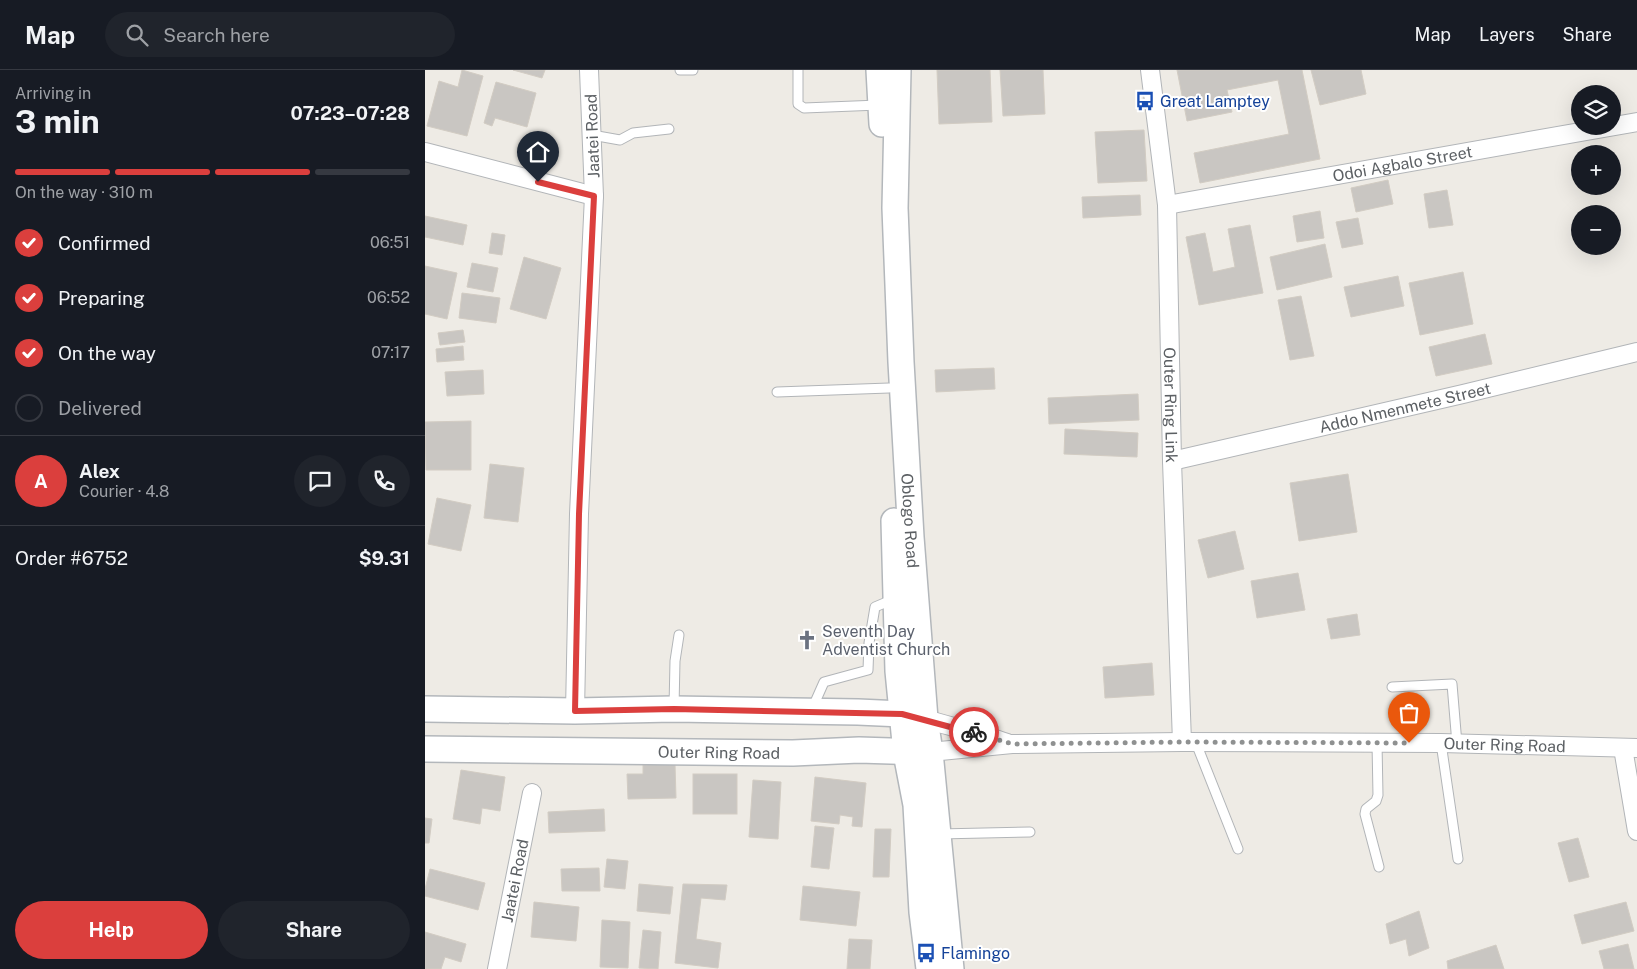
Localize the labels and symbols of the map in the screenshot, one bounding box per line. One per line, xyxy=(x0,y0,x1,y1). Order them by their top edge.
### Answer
bus stop icon: Great Lamptey xyxy=(1134,90,1156,112)
place label: Great Lamptey xyxy=(1160,92,1270,111)
street label: Jaatei Road xyxy=(582,93,603,178)
pin xyxy=(517,131,559,182)
street label: Odoi Agbalo Street xyxy=(1331,142,1474,186)
street label: Outer Ring Link xyxy=(1160,347,1181,463)
street label: Addo Nmenmete Street xyxy=(1317,379,1493,437)
street label: Oblogo Road xyxy=(897,473,922,569)
place label: Seventh Day Adventist Church xyxy=(822,622,950,659)
church icon: Seventh Day Adventist Church xyxy=(796,629,818,651)
pin xyxy=(1388,692,1430,743)
courier xyxy=(949,707,999,757)
street label: Outer Ring Road xyxy=(1443,734,1566,756)
street label: Outer Ring Road xyxy=(658,743,780,763)
street label: Jaatei Road xyxy=(497,838,533,924)
bus stop icon: Flamingo xyxy=(915,942,937,964)
place label: Flamingo xyxy=(941,944,1010,963)

